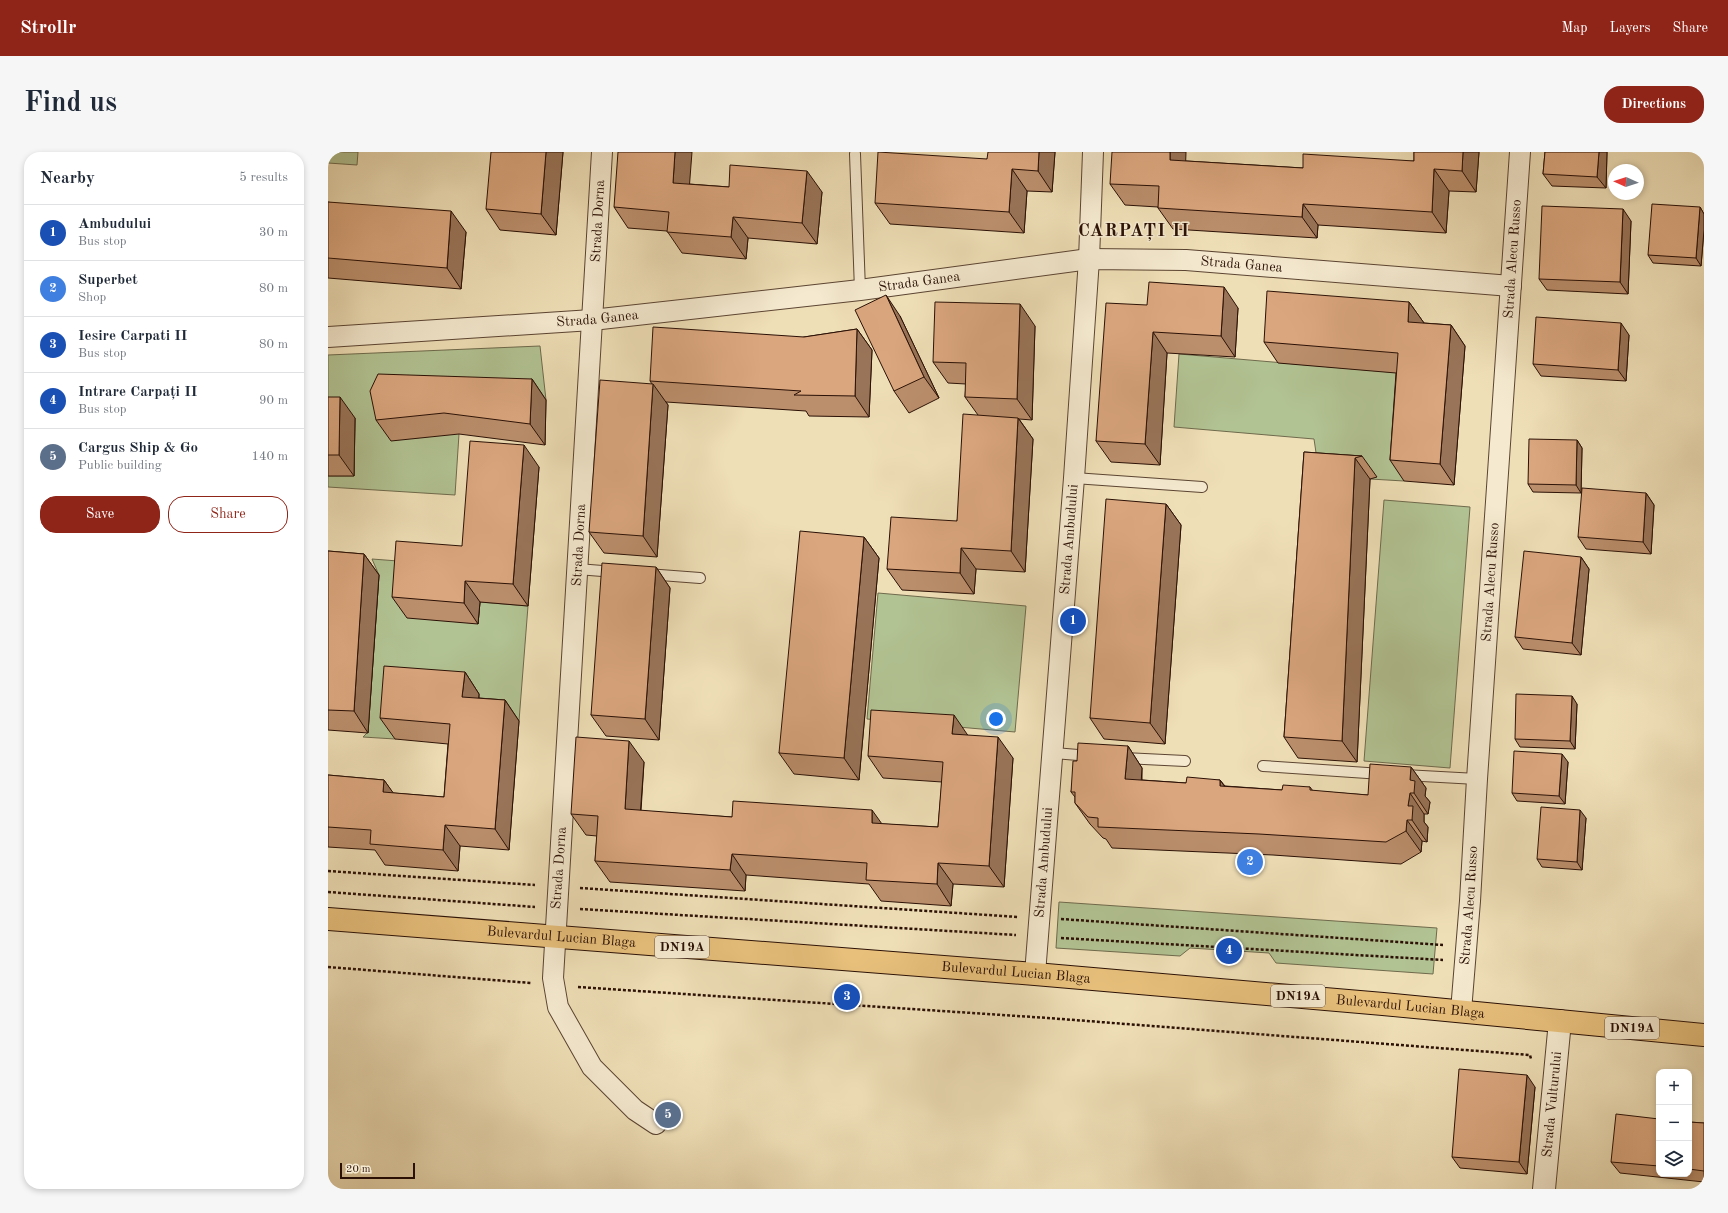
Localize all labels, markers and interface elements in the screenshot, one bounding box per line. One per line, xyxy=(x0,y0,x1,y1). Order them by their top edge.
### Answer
text: Strollr xyxy=(20,19,76,38)
text: Map xyxy=(1562,21,1588,35)
text: Layers xyxy=(1610,21,1651,35)
text: Share xyxy=(1673,21,1708,35)
button: Directions xyxy=(1604,86,1704,123)
text: Find us xyxy=(24,90,117,118)
north arrow xyxy=(1608,164,1644,200)
text: Nearby xyxy=(40,170,95,187)
text: 5 results xyxy=(239,171,288,184)
street label: Strada Dorna xyxy=(589,179,607,263)
street label: Strada Alecu Russo xyxy=(1502,199,1524,319)
text: Ambudului xyxy=(78,217,151,232)
district label: CARPAȚI II xyxy=(1078,222,1190,241)
text: 1 xyxy=(49,226,57,239)
text: 30 m xyxy=(259,226,288,239)
text: Bus stop xyxy=(78,235,127,248)
street label: Strada Ganea xyxy=(1200,254,1283,275)
street label: Strada Ganea xyxy=(877,270,961,294)
text: Superbet xyxy=(78,273,138,288)
text: 2 xyxy=(49,282,57,295)
text: 80 m xyxy=(259,282,288,295)
text: Shop xyxy=(78,291,106,304)
street label: Strada Ganea xyxy=(556,308,639,329)
text: Iesire Carpati II xyxy=(78,329,187,344)
text: 3 xyxy=(49,338,57,351)
text: 80 m xyxy=(259,338,288,351)
text: Bus stop xyxy=(78,347,127,360)
text: Intrare Carpați II xyxy=(78,385,197,400)
text: 4 xyxy=(49,394,57,407)
text: 90 m xyxy=(259,394,288,407)
text: Bus stop xyxy=(78,403,127,416)
text: Cargus Ship & Go xyxy=(78,441,198,456)
text: 5 xyxy=(49,450,57,463)
text: 140 m xyxy=(251,450,288,463)
text: Public building xyxy=(78,459,162,472)
street label: Strada Ambudului xyxy=(1058,483,1081,595)
button: Save xyxy=(40,496,160,533)
button: Share xyxy=(168,496,288,533)
street label: Strada Dorna xyxy=(570,503,588,587)
street label: Strada Alecu Russo xyxy=(1479,522,1502,642)
pin: 1 xyxy=(1060,606,1086,636)
your location xyxy=(986,709,1006,729)
street label: Strada Ambudului xyxy=(1032,806,1055,918)
street label: Strada Dorna xyxy=(549,826,569,910)
street label: Strada Alecu Russo xyxy=(1458,845,1480,965)
pin: 2 xyxy=(1237,847,1263,877)
street label: Bulevardul Lucian Blaga xyxy=(486,924,636,950)
road number: DN19A xyxy=(655,936,709,958)
pin: 4 xyxy=(1216,936,1242,966)
street label: Bulevardul Lucian Blaga xyxy=(941,960,1091,986)
pin: 3 xyxy=(834,982,860,1012)
road number: DN19A xyxy=(1271,985,1325,1007)
street label: Bulevardul Lucian Blaga xyxy=(1335,993,1486,1021)
road number: DN19A xyxy=(1605,1017,1659,1039)
street label: Strada Vulturului xyxy=(1540,1050,1564,1158)
map controls xyxy=(1656,1069,1692,1177)
button: + xyxy=(1656,1069,1692,1105)
pin: 5 xyxy=(655,1100,681,1130)
button: − xyxy=(1656,1105,1692,1141)
button: layers xyxy=(1656,1141,1692,1177)
scale bar xyxy=(340,1161,415,1180)
text: 20 m xyxy=(346,1164,371,1175)

